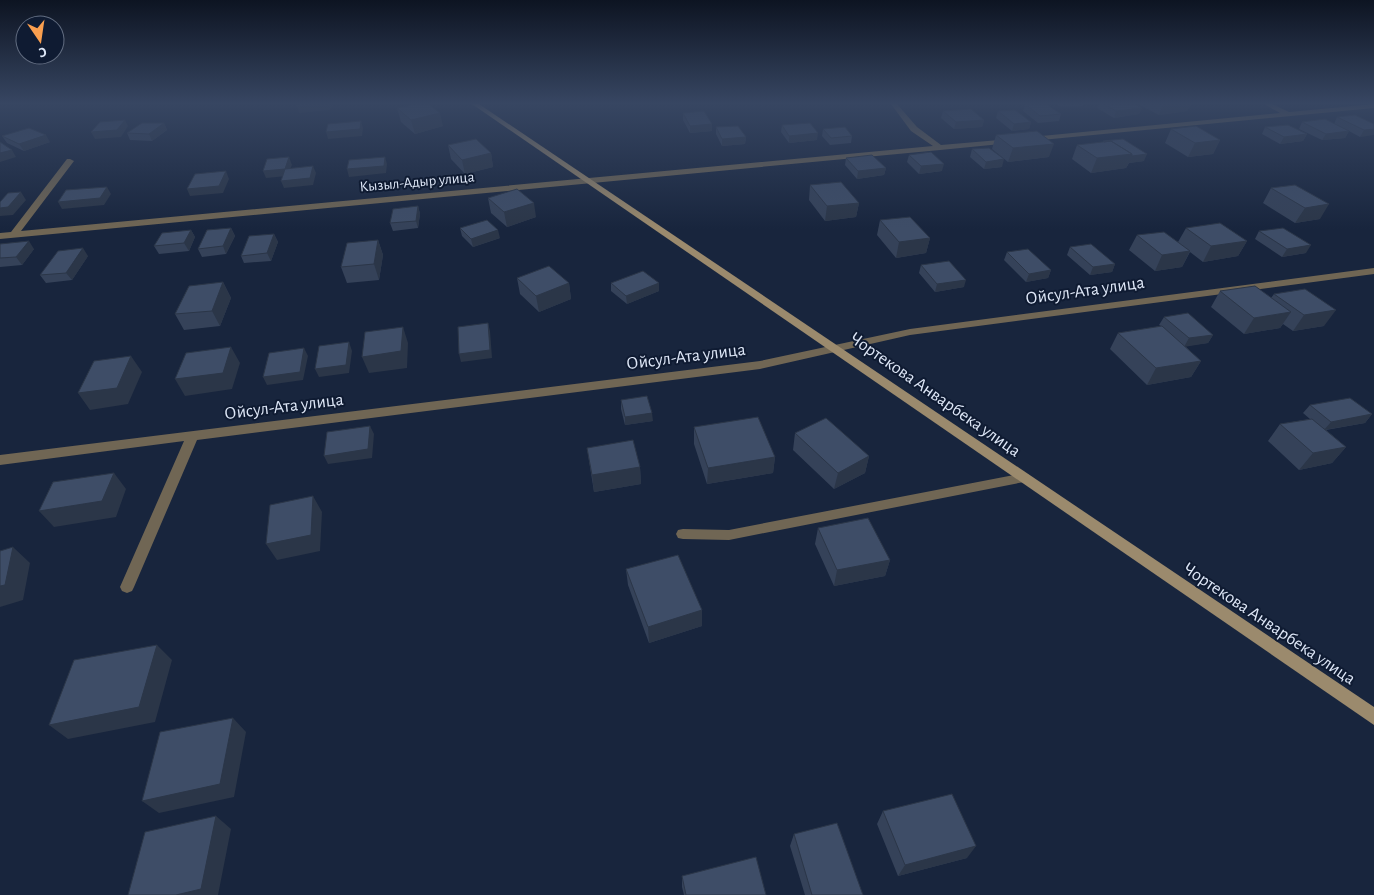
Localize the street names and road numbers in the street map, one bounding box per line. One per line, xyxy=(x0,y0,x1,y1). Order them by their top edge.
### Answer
street label: Кызыл-Адыр улица xyxy=(359,170,475,194)
street label: Ойсул-Ата улица xyxy=(1024,274,1146,308)
street label: Чортекова Анварбека улица xyxy=(847,328,1024,461)
street label: Ойсул-Ата улица xyxy=(625,341,747,373)
street label: Ойсул-Ата улица xyxy=(223,391,345,423)
street label: Чортекова Анварбека улица xyxy=(1180,559,1359,688)

